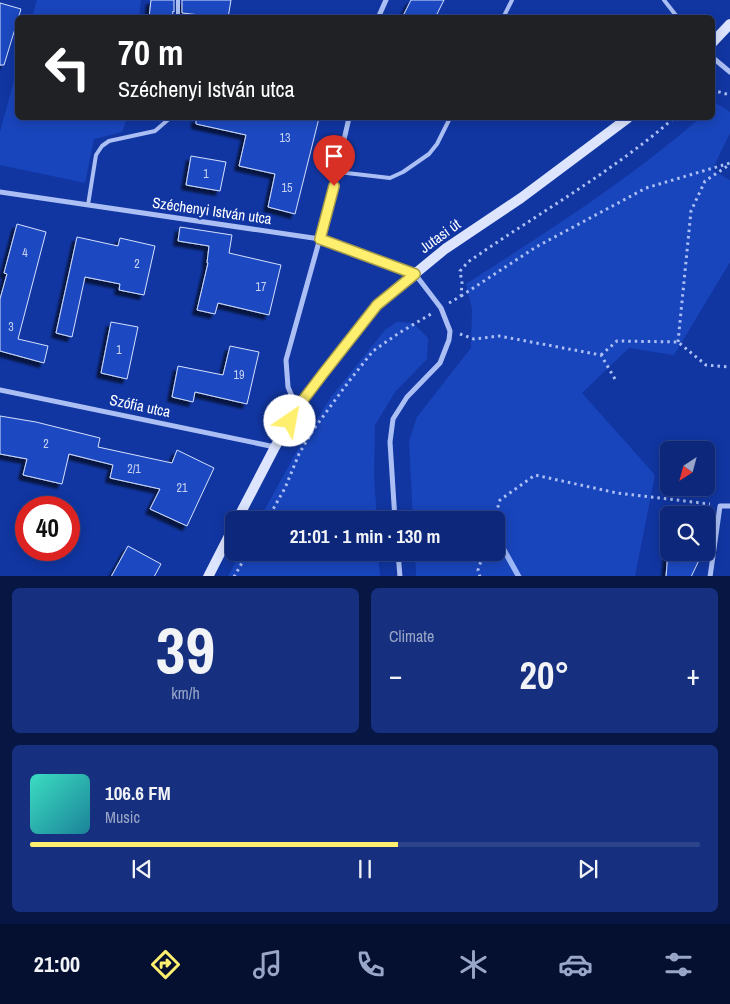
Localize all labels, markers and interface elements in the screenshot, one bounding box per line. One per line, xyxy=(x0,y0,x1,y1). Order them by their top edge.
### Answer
text: 70 m xyxy=(118,29,183,76)
icon: left xyxy=(35,35,100,100)
text: Széchenyi István utca xyxy=(118,74,295,104)
house number: 13 xyxy=(280,130,290,146)
pin xyxy=(313,135,355,186)
icon: arrive xyxy=(320,142,348,170)
house number: 1 xyxy=(203,166,209,182)
house number: 15 xyxy=(282,180,293,196)
street label: Széchenyi István utca xyxy=(151,192,273,229)
street label: Jutasi út xyxy=(415,213,465,258)
house number: 4 xyxy=(22,245,28,261)
house number: 2 xyxy=(134,256,140,272)
house number: 17 xyxy=(256,279,267,295)
house number: 3 xyxy=(8,319,14,335)
house number: 1 xyxy=(116,342,122,358)
house number: 19 xyxy=(234,367,244,383)
street label: Szófia utca xyxy=(108,389,173,422)
position arrow xyxy=(263,394,315,446)
house number: 2 xyxy=(43,436,49,452)
north arrow xyxy=(660,441,715,496)
map controls xyxy=(660,441,715,561)
house number: 2/1 xyxy=(127,461,141,477)
house number: 21 xyxy=(177,480,188,496)
speed limit sign: 40 xyxy=(15,496,80,561)
button: search xyxy=(660,506,715,561)
text: 21:01 · 1 min · 130 m xyxy=(290,523,440,549)
text: 39 xyxy=(156,606,215,693)
text: Climate xyxy=(389,625,434,647)
text: 20° xyxy=(520,650,569,701)
text: − xyxy=(389,656,402,694)
text: + xyxy=(687,656,700,694)
text: km/h xyxy=(171,682,200,704)
text: 106.6 FM xyxy=(105,780,171,806)
text: Music xyxy=(105,806,140,828)
icon: previous xyxy=(128,855,156,883)
icon: pause xyxy=(351,855,379,883)
icon: next xyxy=(574,855,602,883)
icon: directions xyxy=(148,947,183,982)
icon: music xyxy=(250,947,285,982)
icon: phone xyxy=(353,947,388,982)
icon: climate xyxy=(456,947,491,982)
icon: car xyxy=(558,947,593,982)
icon: filters xyxy=(661,947,696,982)
text: 21:00 xyxy=(34,949,80,979)

